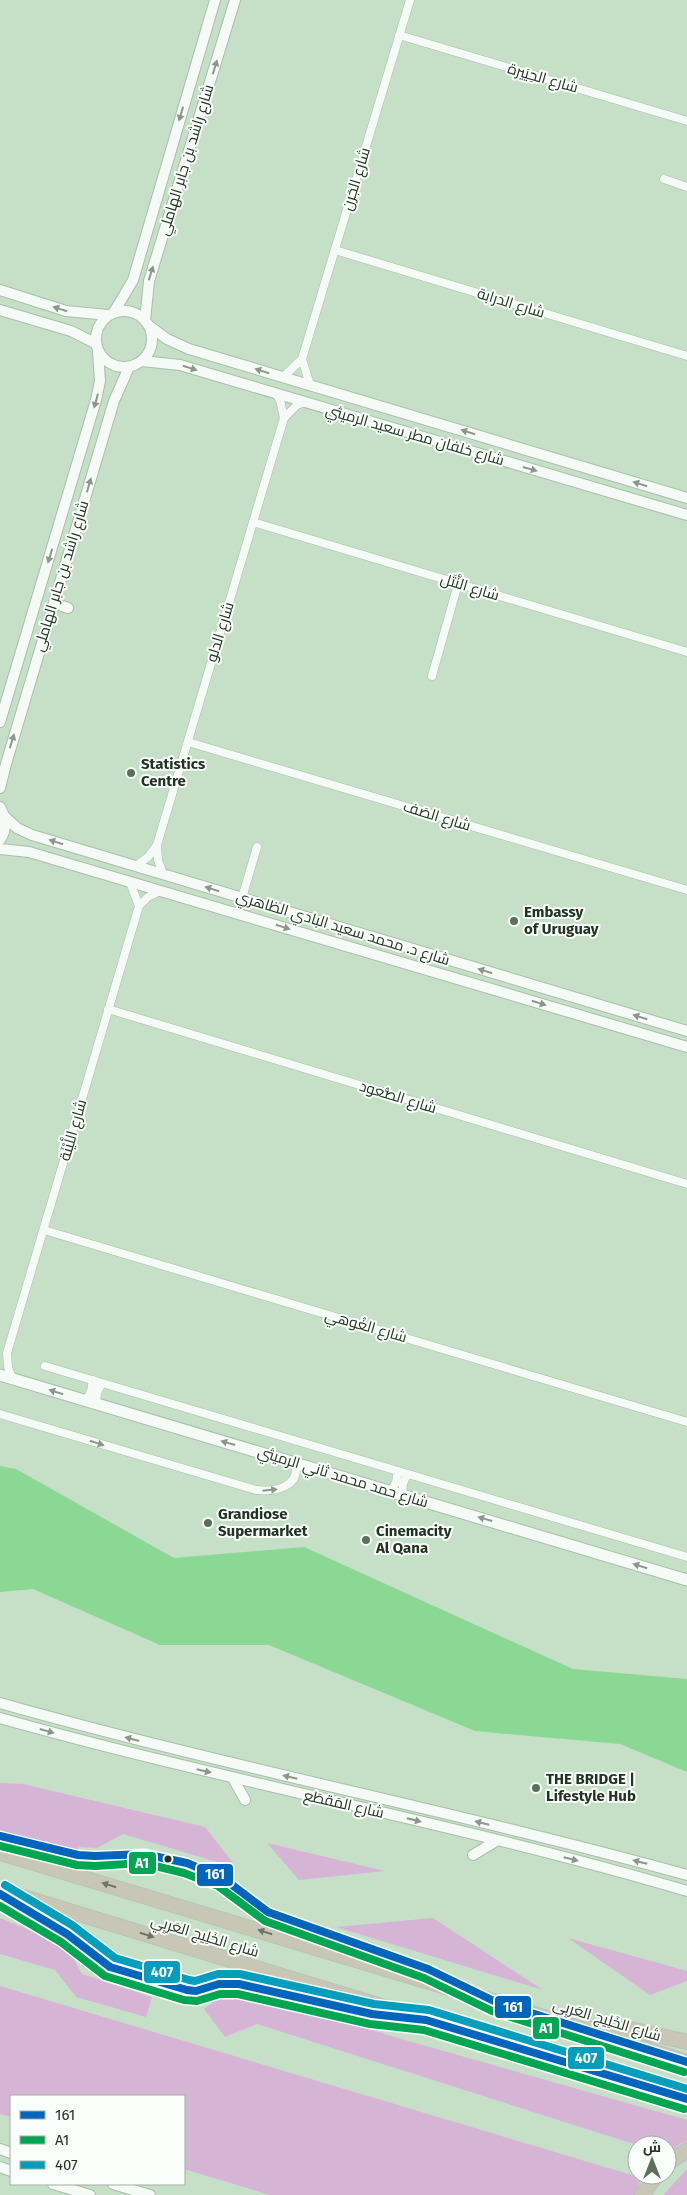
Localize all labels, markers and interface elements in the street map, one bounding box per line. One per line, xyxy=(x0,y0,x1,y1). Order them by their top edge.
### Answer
street label: شارع الحِيَيرة xyxy=(505,59,580,99)
one-way arrow xyxy=(211,60,219,75)
street label: شارع راشد بن جابر الهاملي xyxy=(154,82,220,239)
one-way arrow xyxy=(177,107,185,122)
street label: شارع الجَرن xyxy=(338,145,376,213)
one-way arrow xyxy=(148,265,156,280)
street label: شارع الدرابة xyxy=(474,284,547,324)
one-way arrow xyxy=(52,304,67,312)
one-way arrow xyxy=(182,364,197,372)
one-way arrow xyxy=(254,366,269,374)
one-way arrow xyxy=(92,393,100,408)
street label: شارع خلفان مطر سعيد الرميثي xyxy=(323,401,506,472)
one-way arrow xyxy=(460,428,475,436)
one-way arrow xyxy=(523,465,538,473)
one-way arrow xyxy=(85,477,93,492)
one-way arrow xyxy=(633,479,648,487)
street label: شارع راشد بن جابر الهاملي xyxy=(29,498,95,655)
one-way arrow xyxy=(46,549,54,564)
street label: شارع النَّتَل xyxy=(438,569,502,606)
street label: شارع الدلو xyxy=(202,600,240,665)
one-way arrow xyxy=(9,733,17,748)
place label: Statistics Centre xyxy=(141,755,205,790)
marker: Statistics Centre xyxy=(125,767,137,779)
street label: شارع الصَف xyxy=(400,797,473,837)
one-way arrow xyxy=(48,837,63,845)
one-way arrow xyxy=(204,884,219,892)
street label: شارع د. محمد سعيد البادي الظاهري xyxy=(233,887,452,972)
place label: Embassy of Uruguay xyxy=(524,903,599,938)
marker: Embassy of Uruguay xyxy=(508,915,520,927)
one-way arrow xyxy=(275,924,290,932)
one-way arrow xyxy=(477,966,492,974)
one-way arrow xyxy=(532,1000,547,1008)
one-way arrow xyxy=(633,1013,648,1021)
street label: شارع الصُّعود xyxy=(357,1077,439,1119)
street label: شارع اللَّيْنَة xyxy=(54,1097,92,1163)
street label: شارع الغُوهي xyxy=(322,1306,409,1349)
one-way arrow xyxy=(48,1387,63,1395)
one-way arrow xyxy=(90,1439,105,1447)
one-way arrow xyxy=(221,1439,236,1447)
street label: شارع حمد محمد ثاني الرميثي xyxy=(255,1442,430,1514)
one-way arrow xyxy=(262,1486,278,1494)
place label: Grandiose Supermarket xyxy=(218,1505,308,1540)
one-way arrow xyxy=(477,1515,492,1523)
marker: Grandiose Supermarket xyxy=(202,1517,214,1529)
place label: Cinemacity Al Qana xyxy=(375,1522,452,1557)
marker: Cinemacity Al Qana xyxy=(360,1534,372,1546)
one-way arrow xyxy=(633,1561,648,1569)
one-way arrow xyxy=(39,1727,54,1735)
one-way arrow xyxy=(125,1735,140,1743)
one-way arrow xyxy=(197,1767,212,1775)
place label: THE BRIDGE | Lifestyle Hub xyxy=(546,1770,636,1805)
one-way arrow xyxy=(283,1773,298,1781)
marker: THE BRIDGE | Lifestyle Hub xyxy=(530,1782,542,1794)
street label: شارع المَقطَع xyxy=(302,1786,386,1824)
one-way arrow xyxy=(406,1816,421,1824)
one-way arrow xyxy=(475,1819,490,1827)
line badge: A1 xyxy=(128,1851,157,1875)
unlabelled marker xyxy=(163,1854,173,1864)
text: A1 xyxy=(134,1855,149,1872)
one-way arrow xyxy=(564,1855,579,1863)
one-way arrow xyxy=(632,1858,647,1866)
line badge: 161 xyxy=(196,1863,234,1887)
text: 161 xyxy=(205,1866,225,1883)
one-way arrow xyxy=(102,1881,117,1889)
street label: شارع الخَلِيج العَربِي xyxy=(148,1911,261,1964)
one-way arrow xyxy=(257,1928,272,1936)
one-way arrow xyxy=(140,1932,155,1940)
line badge: 407 xyxy=(143,1960,181,1984)
text: 407 xyxy=(151,1964,174,1981)
line badge: 161 xyxy=(494,1995,532,2019)
street label: شارع الخَلِيج العَربِي xyxy=(550,1995,663,2048)
text: 161 xyxy=(503,1999,523,2016)
line badge: A1 xyxy=(532,2016,560,2040)
text: A1 xyxy=(538,2020,553,2037)
line badge: 407 xyxy=(567,2046,605,2070)
text: 407 xyxy=(575,2050,598,2067)
legend xyxy=(10,2095,185,2185)
text: 161 xyxy=(55,2106,75,2124)
text: A1 xyxy=(55,2131,69,2149)
north arrow xyxy=(627,2135,677,2185)
text: ش xyxy=(643,2139,661,2156)
text: 407 xyxy=(55,2156,78,2174)

